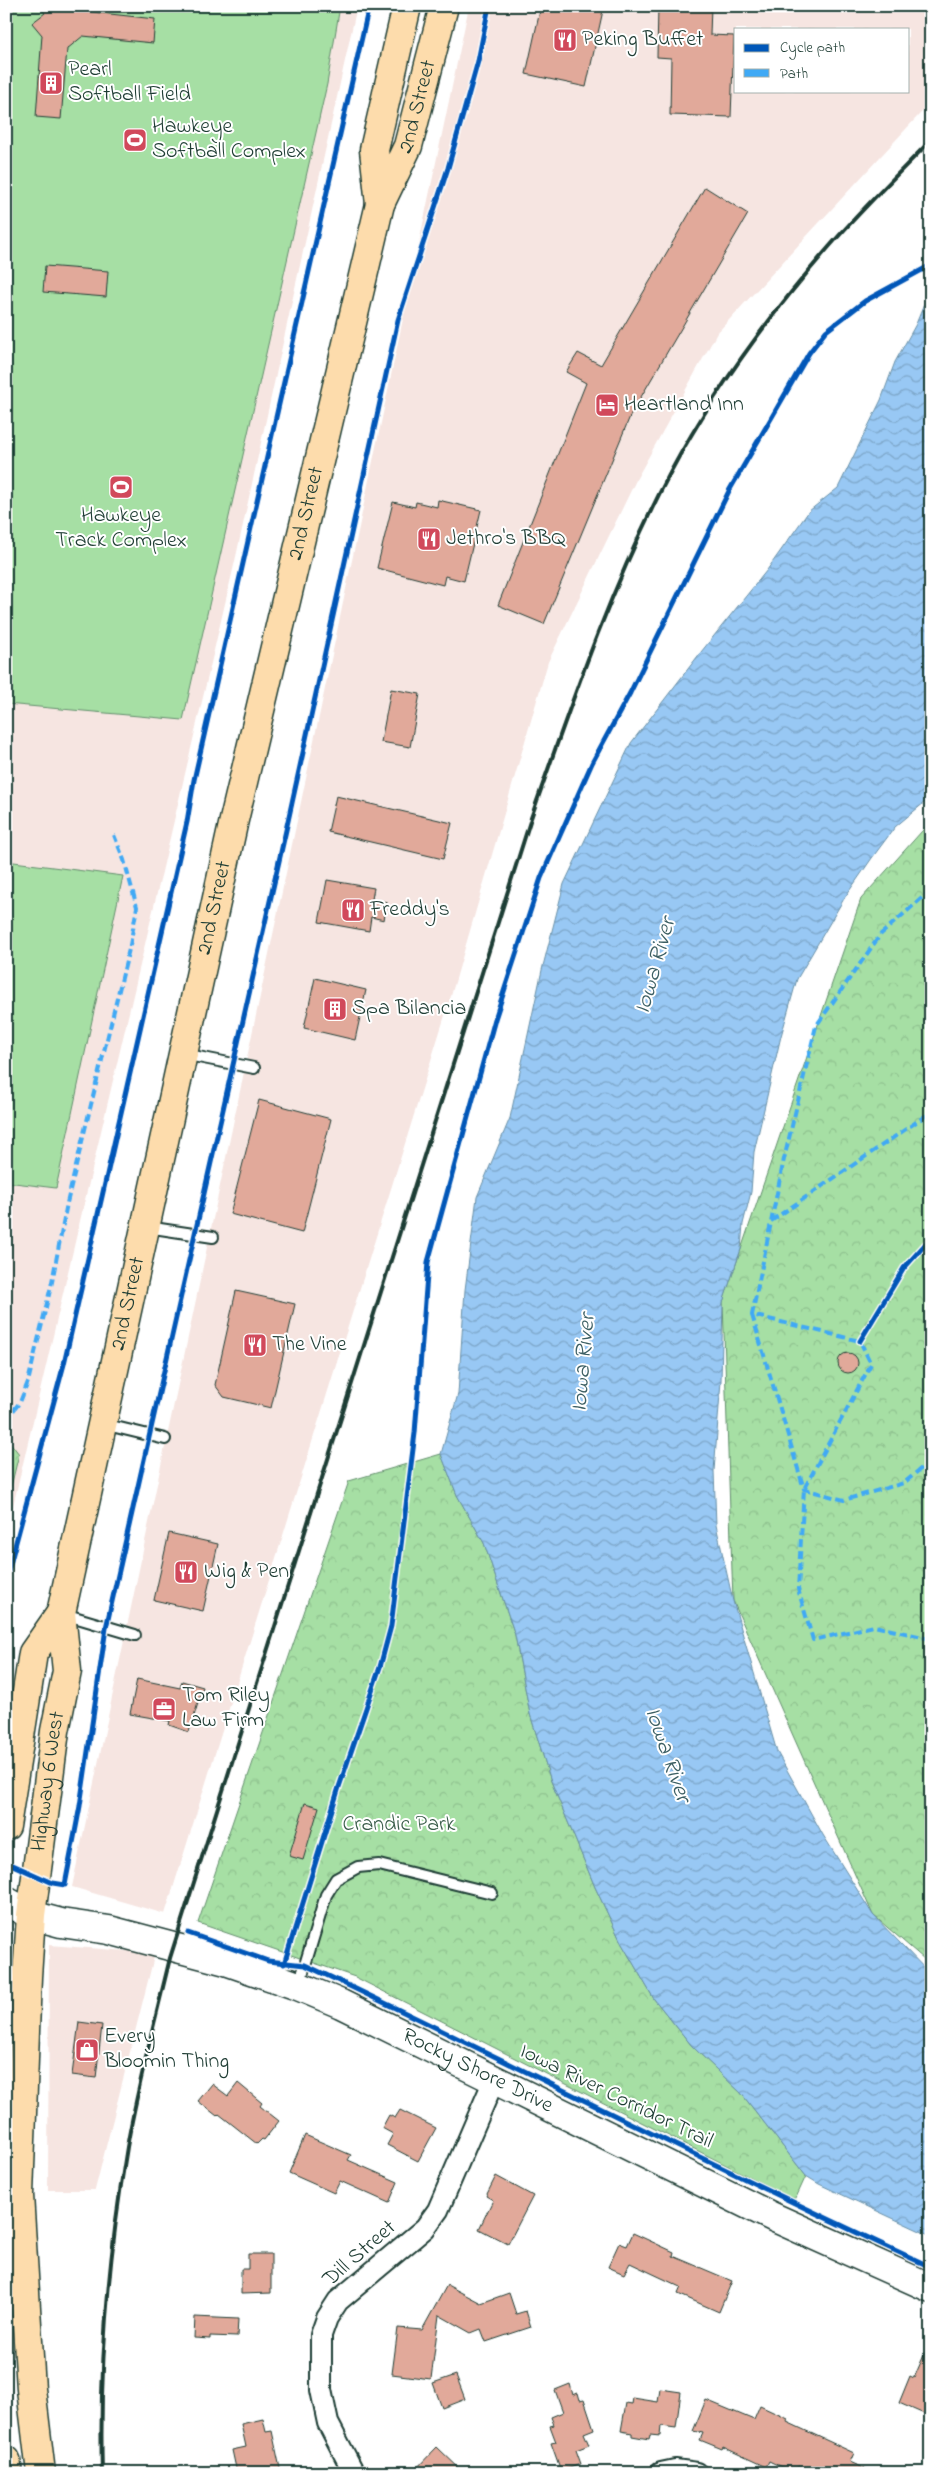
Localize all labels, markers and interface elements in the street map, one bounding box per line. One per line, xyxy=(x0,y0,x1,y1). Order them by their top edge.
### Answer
place label: Peking Buffet xyxy=(582,24,704,57)
restaurant icon: Peking Buffet xyxy=(552,27,578,53)
legend xyxy=(734,28,910,92)
text: Cycle path xyxy=(780,37,845,60)
place label: Pearl Softball Field xyxy=(68,54,191,111)
street label: 2nd Street xyxy=(391,56,446,159)
text: Path xyxy=(780,63,808,85)
building icon: Pearl Softball Field xyxy=(38,70,64,96)
place label: Hawkeye Softball Complex xyxy=(152,111,306,168)
sports icon: Hawkeye Softball Complex xyxy=(122,127,148,153)
place label: Heartland Inn xyxy=(624,389,744,421)
hotel icon: Heartland Inn xyxy=(594,392,620,418)
street label: 2nd Street xyxy=(280,463,333,563)
sports icon: Hawkeye Track Complex xyxy=(108,474,134,500)
place label: Hawkeye Track Complex xyxy=(55,500,187,557)
place label: Jethro's BBQ xyxy=(446,523,566,555)
restaurant icon: Jethro's BBQ xyxy=(416,526,442,552)
street label: 2nd Street xyxy=(189,857,241,958)
place label: Freddy's xyxy=(369,894,450,927)
restaurant icon: Freddy's xyxy=(340,897,366,923)
water label: Iowa River xyxy=(626,911,687,1018)
place label: Spa Bilancia xyxy=(352,993,466,1025)
building icon: Spa Bilancia xyxy=(322,996,348,1022)
street label: 2nd Street xyxy=(103,1253,154,1353)
water label: Iowa River xyxy=(562,1310,606,1414)
place label: The Vine xyxy=(272,1329,347,1361)
restaurant icon: The Vine xyxy=(242,1332,268,1358)
place label: Wig & Pen xyxy=(204,1556,289,1589)
restaurant icon: Wig & Pen xyxy=(173,1559,199,1585)
place label: Tom Riley Law Firm xyxy=(182,1680,270,1737)
office icon: Tom Riley Law Firm xyxy=(151,1696,177,1722)
water label: Iowa River xyxy=(634,1703,700,1810)
street label: Highway 6 West xyxy=(23,1708,75,1853)
park label: Crandic Park xyxy=(343,1809,456,1841)
street label: Rocky Shore Drive xyxy=(396,2020,558,2122)
place label: Every Bloomin Thing xyxy=(103,2021,229,2079)
street label: Iowa River Corridor Trail xyxy=(514,2036,718,2158)
shop icon: Every Bloomin Thing xyxy=(74,2037,100,2063)
street label: Dill Street xyxy=(315,2213,404,2296)

